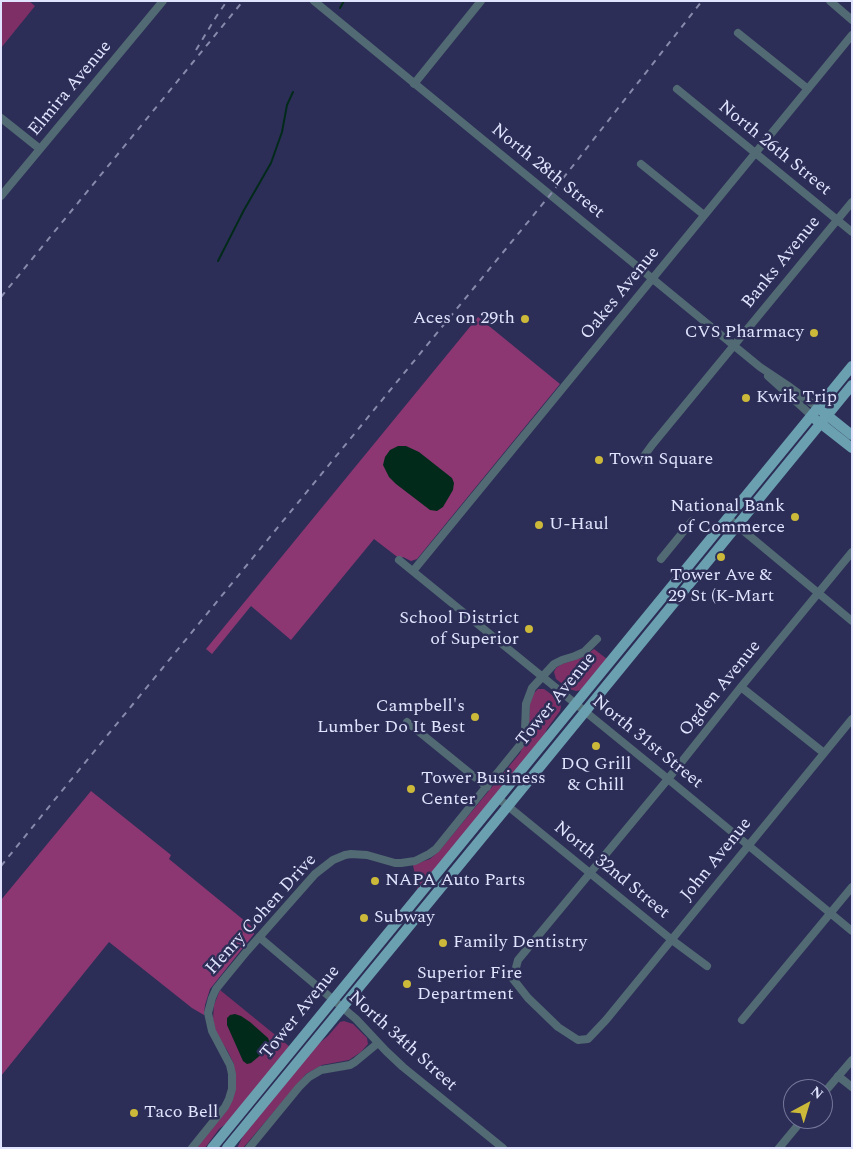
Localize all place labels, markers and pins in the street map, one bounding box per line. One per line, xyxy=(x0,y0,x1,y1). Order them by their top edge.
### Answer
place label: Aces on 29th xyxy=(413,308,515,330)
marker: Aces on 29th xyxy=(519,313,531,325)
place label: CVS Pharmacy xyxy=(685,322,804,344)
marker: CVS Pharmacy xyxy=(808,327,820,339)
place label: Kwik Trip xyxy=(756,387,837,409)
marker: Kwik Trip xyxy=(740,392,752,404)
place label: Town Square xyxy=(609,449,713,471)
marker: Town Square xyxy=(593,454,605,466)
place label: National Bank of Commerce xyxy=(670,496,785,538)
marker: National Bank of Commerce xyxy=(789,511,801,523)
place label: U-Haul xyxy=(549,514,609,536)
marker: U-Haul xyxy=(533,519,545,531)
marker: Tower Ave & 29 St (K-Mart xyxy=(715,551,727,563)
place label: Tower Ave & 29 St (K-Mart xyxy=(668,565,774,608)
place label: School District of Superior xyxy=(399,608,519,650)
marker: School District of Superior xyxy=(523,623,535,635)
place label: Campbell's Lumber Do It Best xyxy=(317,696,465,739)
marker: Campbell's Lumber Do It Best xyxy=(469,711,481,723)
marker: DQ Grill & Chill xyxy=(590,740,602,752)
place label: DQ Grill & Chill xyxy=(561,754,631,796)
place label: Tower Business Center xyxy=(421,768,546,811)
marker: Tower Business Center xyxy=(405,783,417,795)
place label: NAPA Auto Parts xyxy=(385,870,525,892)
marker: NAPA Auto Parts xyxy=(369,875,381,887)
place label: Subway xyxy=(374,907,435,929)
marker: Subway xyxy=(358,912,370,924)
place label: Family Dentistry xyxy=(453,932,587,954)
marker: Family Dentistry xyxy=(437,937,449,949)
place label: Superior Fire Department xyxy=(417,963,522,1006)
marker: Superior Fire Department xyxy=(401,978,413,990)
place label: Taco Bell xyxy=(144,1102,218,1124)
marker: Taco Bell xyxy=(128,1107,140,1119)

